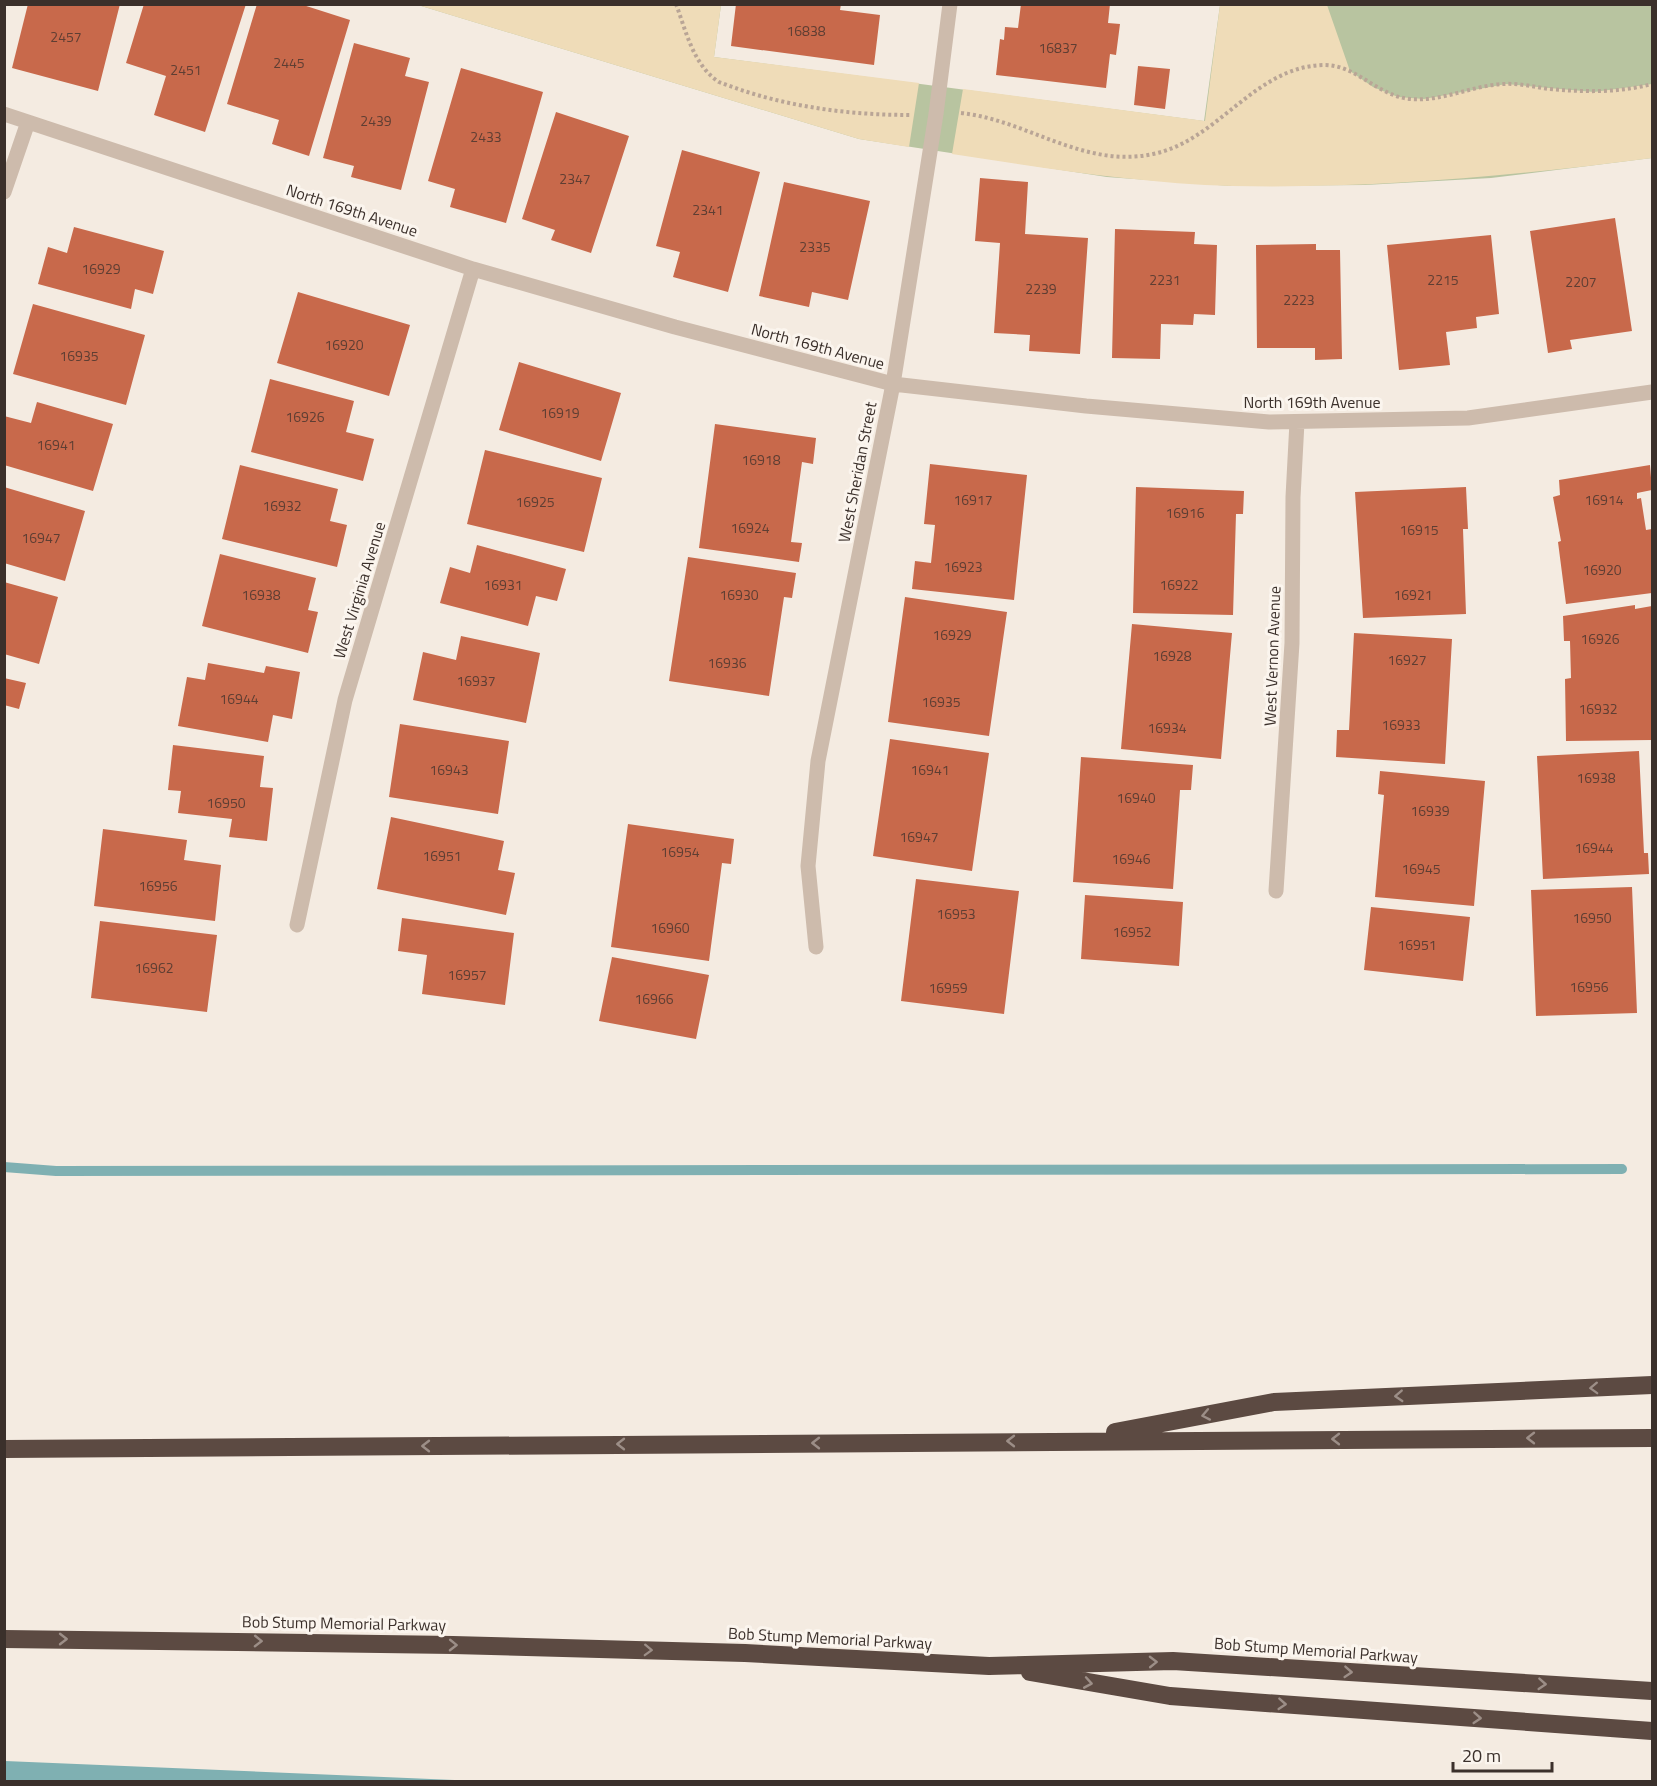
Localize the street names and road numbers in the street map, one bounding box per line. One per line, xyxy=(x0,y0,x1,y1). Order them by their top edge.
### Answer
street label: North 169th Avenue xyxy=(283,177,421,243)
street label: North 169th Avenue xyxy=(749,317,887,375)
street label: North 169th Avenue xyxy=(1243,390,1381,414)
street label: West Sheridan Street xyxy=(832,399,882,544)
street label: West Virginia Avenue xyxy=(327,519,391,661)
street label: West Vernon Avenue xyxy=(1258,586,1286,726)
street label: Bob Stump Memorial Parkway xyxy=(242,1609,447,1637)
street label: Bob Stump Memorial Parkway xyxy=(727,1621,933,1655)
street label: Bob Stump Memorial Parkway xyxy=(1213,1631,1419,1669)

